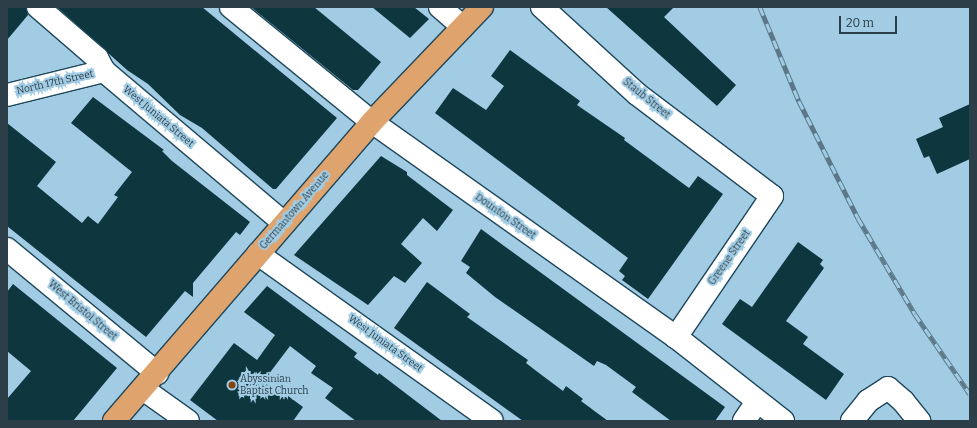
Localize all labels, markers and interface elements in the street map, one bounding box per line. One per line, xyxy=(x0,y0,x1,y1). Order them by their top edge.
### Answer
scale bar xyxy=(841,8,899,34)
text: 20 m xyxy=(846,16,874,30)
street label: North 17th Street xyxy=(15,68,95,98)
street label: Staub Street xyxy=(620,76,672,122)
street label: West Juniata Street xyxy=(120,84,196,150)
street label: Germantown Avenue xyxy=(258,170,332,252)
street label: Dounton Street xyxy=(472,192,538,242)
street label: Greene Street xyxy=(707,228,753,288)
street label: West Bristol Street xyxy=(45,279,119,343)
street label: West Juniata Street xyxy=(346,313,424,375)
place label: Abyssinian Baptist Church xyxy=(240,373,309,396)
marker: Abyssinian Baptist Church xyxy=(227,380,237,390)

